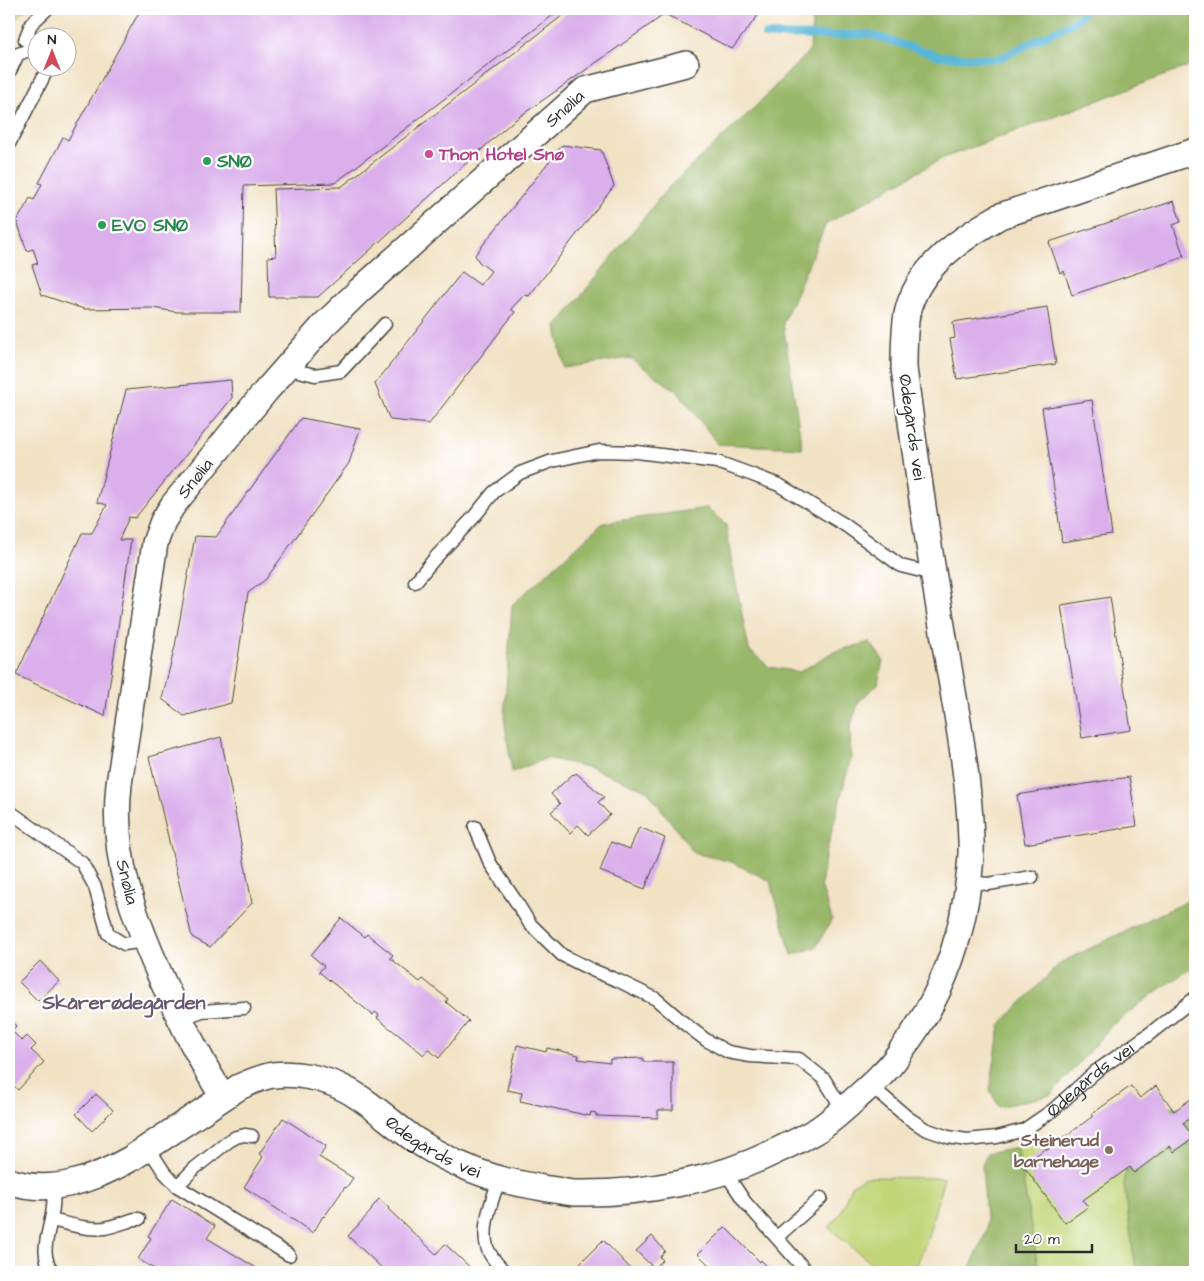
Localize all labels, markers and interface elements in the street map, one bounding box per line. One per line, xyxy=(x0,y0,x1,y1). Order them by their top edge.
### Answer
north arrow xyxy=(28,28,78,78)
text: N xyxy=(48,30,57,50)
street label: Snølia xyxy=(539,84,590,133)
place label: Thon Hotel Snø xyxy=(438,142,565,167)
marker: Thon Hotel Snø xyxy=(423,148,435,160)
place label: SNØ xyxy=(216,149,252,174)
marker: SNØ xyxy=(201,155,213,167)
place label: EVO SNØ xyxy=(112,213,188,238)
marker: EVO SNØ xyxy=(96,219,108,231)
street label: Ødegårds vei xyxy=(891,372,932,482)
street label: Snølia xyxy=(171,453,219,504)
street label: Snølia xyxy=(109,857,145,907)
district label: Skårerødegården xyxy=(41,989,206,1018)
street label: Ødegårds vei xyxy=(1041,1036,1139,1123)
street label: Ødegårds vei xyxy=(380,1109,484,1184)
place label: Steinerud barnehage xyxy=(1014,1128,1100,1175)
marker: Steinerud barnehage xyxy=(1103,1144,1115,1156)
scale bar xyxy=(1016,1221,1093,1253)
text: 20 m xyxy=(1024,1229,1060,1250)

